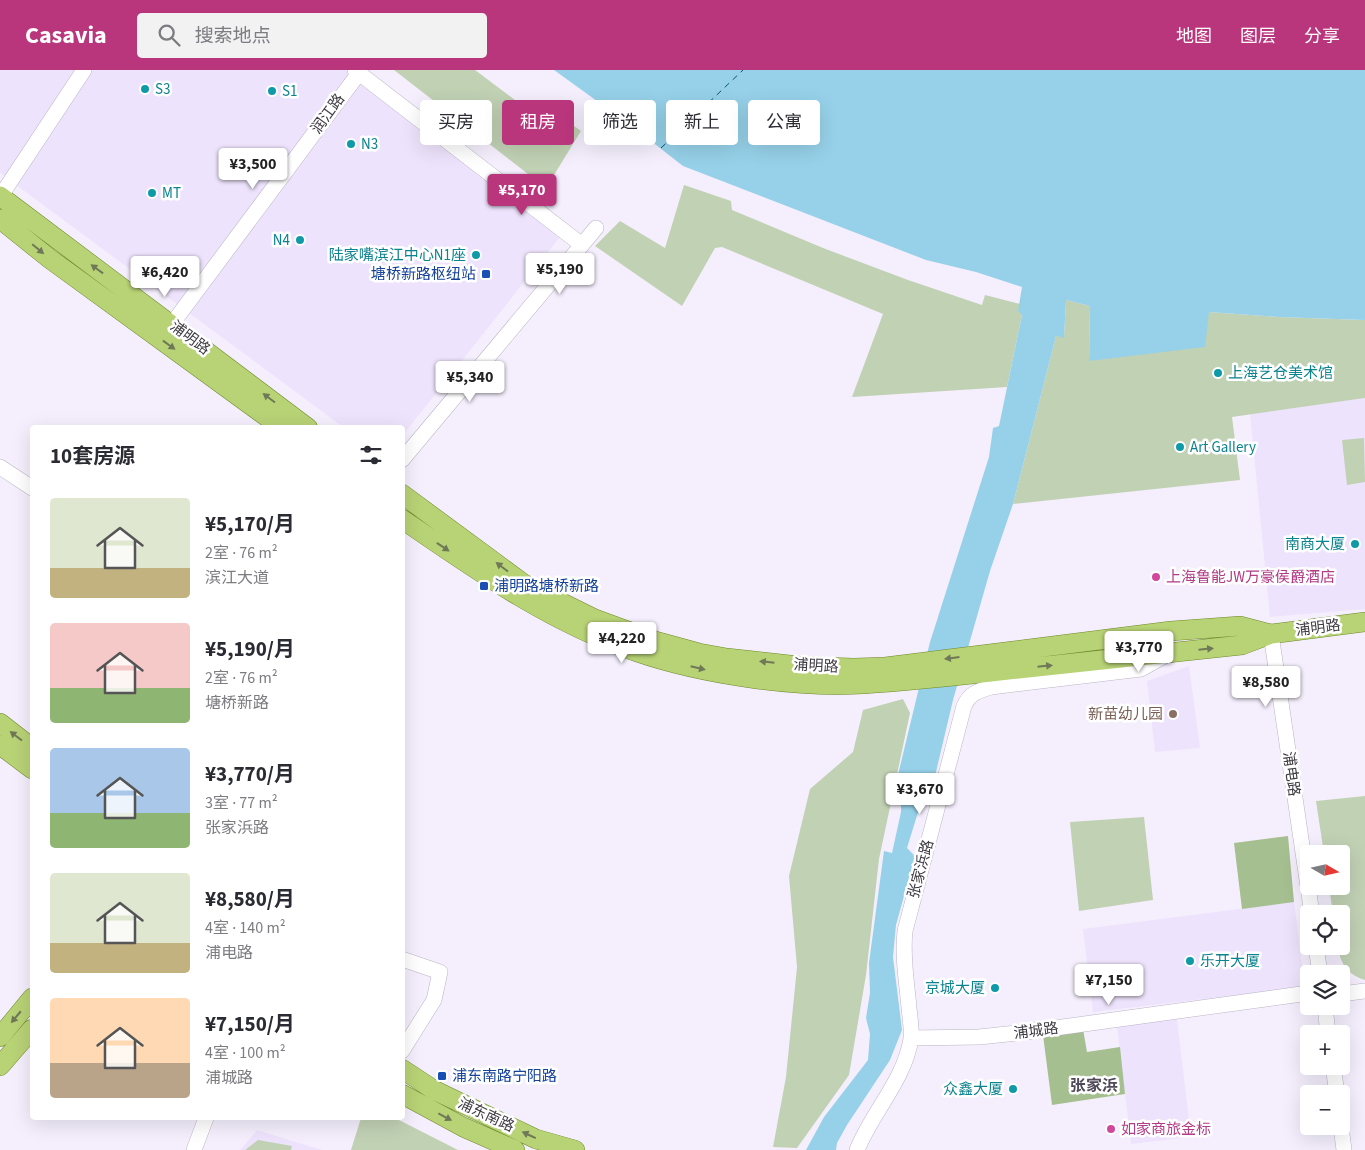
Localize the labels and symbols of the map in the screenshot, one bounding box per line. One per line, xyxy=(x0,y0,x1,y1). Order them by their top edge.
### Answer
place label: S3 xyxy=(155,79,170,100)
place label: S1 xyxy=(282,81,297,102)
marker: S3 xyxy=(139,83,151,95)
marker: S1 xyxy=(266,85,278,97)
street label: 润江路 xyxy=(306,90,350,138)
place label: N3 xyxy=(361,134,378,155)
marker: N3 xyxy=(345,138,357,150)
pin: ¥3,500 xyxy=(212,148,294,190)
pin: ¥5,170 xyxy=(481,174,563,216)
place label: MT xyxy=(162,183,181,204)
marker: MT xyxy=(146,187,158,199)
place label: N4 xyxy=(273,230,291,251)
marker: N4 xyxy=(294,234,306,246)
one-way arrow xyxy=(31,244,44,255)
place label: 陆家嘴滨江中心N1座 xyxy=(329,245,466,266)
marker: 陆家嘴滨江中心N1座 xyxy=(470,249,482,261)
pin: ¥5,190 xyxy=(519,252,601,295)
pin: ¥6,420 xyxy=(124,256,206,298)
one-way arrow xyxy=(90,264,104,274)
place label: 塘桥新路枢纽站 xyxy=(371,264,476,285)
marker: 塘桥新路枢纽站 xyxy=(480,268,492,280)
street label: 浦明路 xyxy=(166,316,214,360)
one-way arrow xyxy=(162,340,175,351)
pin: ¥5,340 xyxy=(429,360,511,403)
place label: 上海艺仓美术馆 xyxy=(1228,363,1333,384)
marker: 上海艺仓美术馆 xyxy=(1212,367,1224,379)
one-way arrow xyxy=(262,393,276,403)
place label: Art Gallery xyxy=(1190,437,1256,458)
marker: Art Gallery xyxy=(1174,441,1186,453)
place label: 南商大厦 xyxy=(1285,534,1345,555)
marker: 南商大厦 xyxy=(1349,538,1361,550)
one-way arrow xyxy=(436,542,450,552)
one-way arrow xyxy=(495,562,509,572)
place label: 上海鲁能JW万豪侯爵酒店 xyxy=(1166,567,1335,588)
marker: 上海鲁能JW万豪侯爵酒店 xyxy=(1150,571,1162,583)
place label: 浦明路塘桥新路 xyxy=(494,576,599,597)
marker: 浦明路塘桥新路 xyxy=(478,580,490,592)
street label: 浦明路 xyxy=(1294,615,1342,641)
pin: ¥4,220 xyxy=(581,622,663,664)
pin: ¥3,770 xyxy=(1098,630,1180,673)
one-way arrow xyxy=(1198,645,1214,653)
street label: 浦明路 xyxy=(793,654,839,678)
one-way arrow xyxy=(943,655,959,663)
one-way arrow xyxy=(758,658,774,666)
one-way arrow xyxy=(1037,662,1053,670)
one-way arrow xyxy=(691,664,706,672)
pin: ¥8,580 xyxy=(1225,666,1307,708)
place label: 新苗幼儿园 xyxy=(1088,704,1163,725)
marker: 新苗幼儿园 xyxy=(1167,708,1179,720)
one-way arrow xyxy=(10,730,23,741)
street label: 浦电路 xyxy=(1277,750,1305,798)
pin: ¥3,670 xyxy=(879,772,961,815)
street label: 张家浜路 xyxy=(903,837,939,901)
north arrow xyxy=(1300,845,1350,895)
place label: 乐开大厦 xyxy=(1200,951,1260,972)
marker: 乐开大厦 xyxy=(1184,955,1196,967)
pin: ¥7,150 xyxy=(1068,964,1150,1006)
place label: 京城大厦 xyxy=(925,978,985,999)
marker: 京城大厦 xyxy=(989,982,1001,994)
one-way arrow xyxy=(11,1011,22,1024)
street label: 浦城路 xyxy=(1012,1018,1060,1044)
place label: 浦东南路宁阳路 xyxy=(452,1066,557,1087)
marker: 浦东南路宁阳路 xyxy=(436,1070,448,1082)
district label: 张家浜 xyxy=(1070,1075,1118,1097)
place label: 众鑫大厦 xyxy=(943,1079,1003,1100)
marker: 众鑫大厦 xyxy=(1007,1083,1019,1095)
street label: 浦东南路 xyxy=(454,1093,518,1137)
one-way arrow xyxy=(438,1113,453,1121)
place label: 如家商旅金标 xyxy=(1121,1119,1211,1140)
marker: 如家商旅金标 xyxy=(1105,1123,1117,1135)
one-way arrow xyxy=(521,1131,536,1139)

